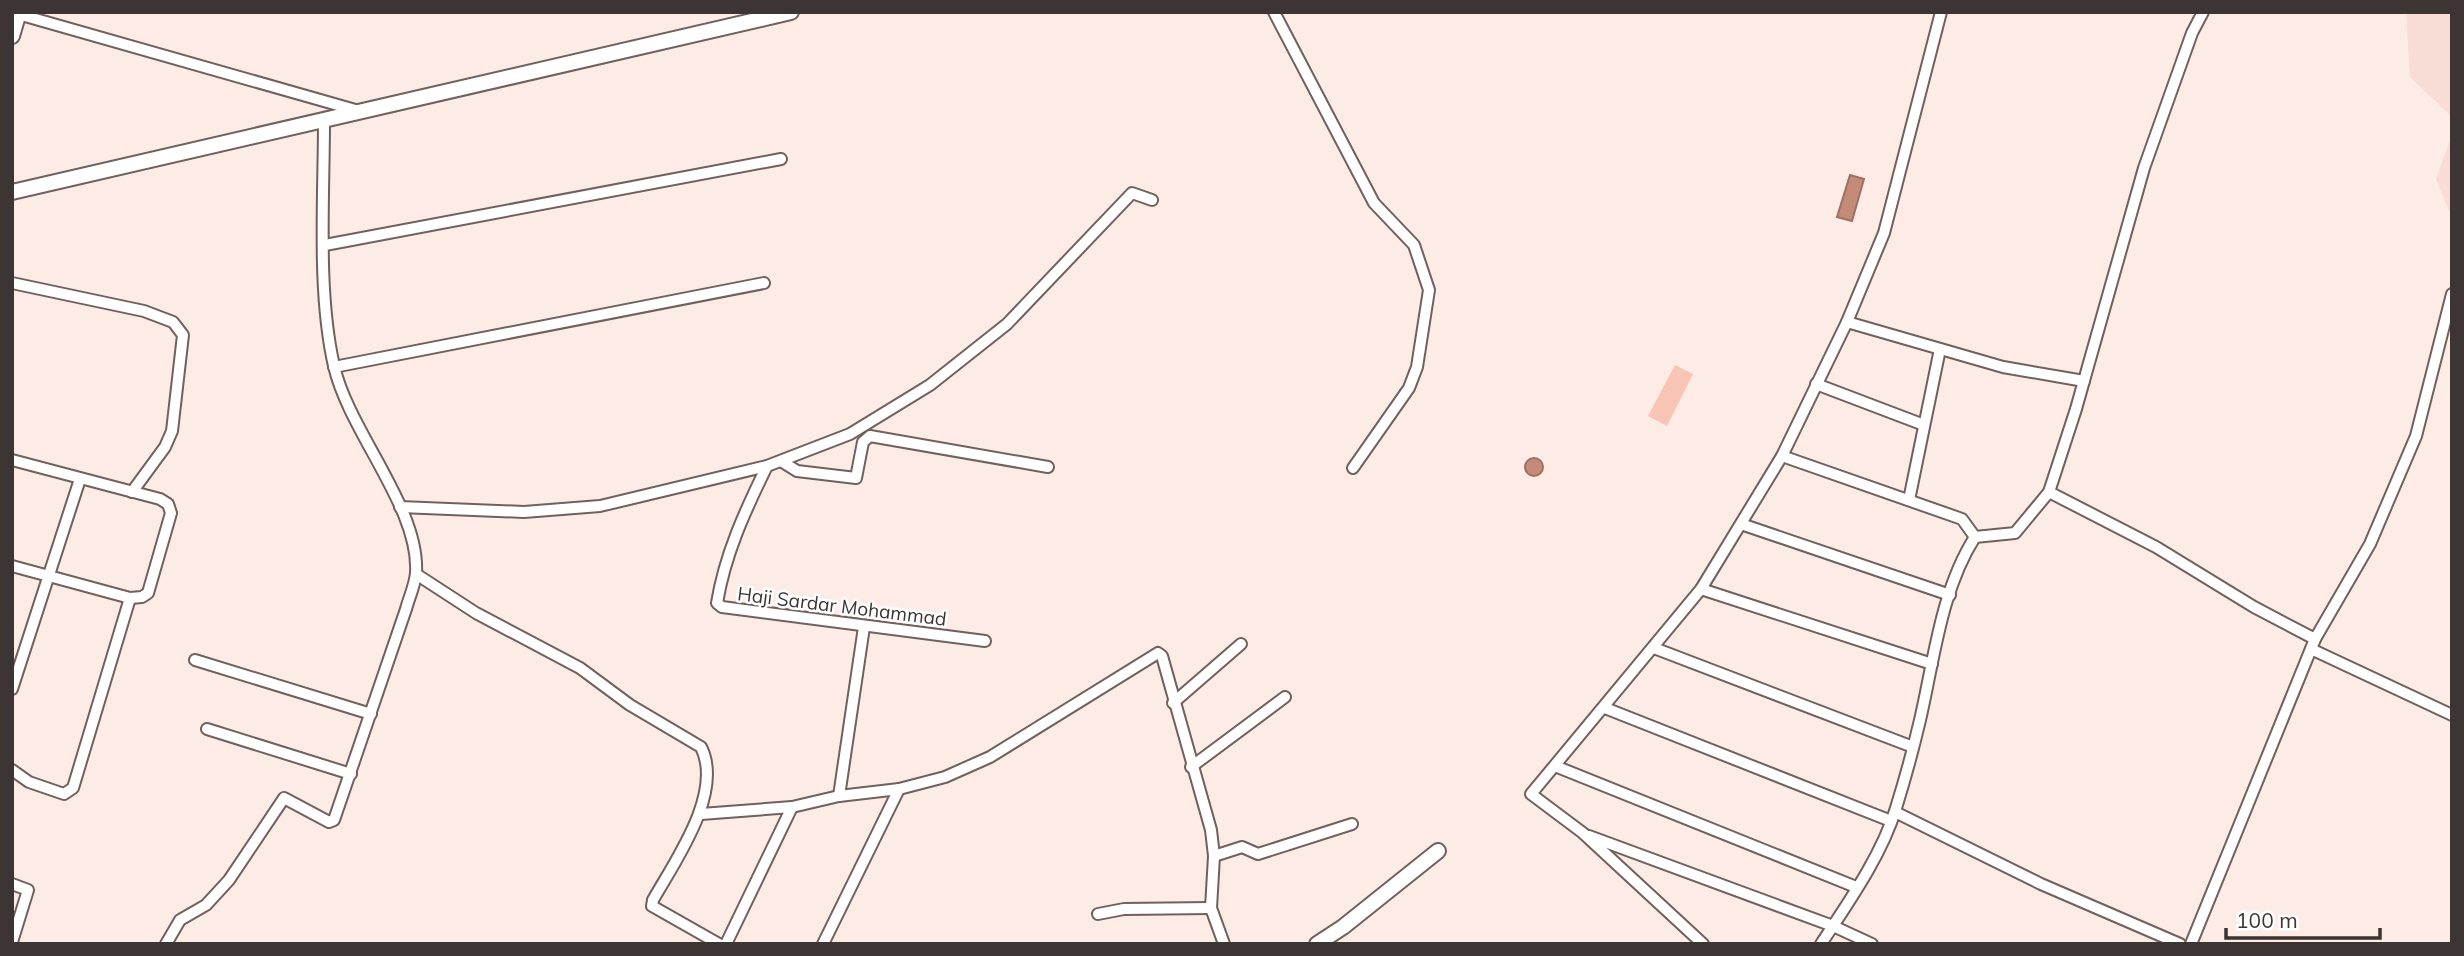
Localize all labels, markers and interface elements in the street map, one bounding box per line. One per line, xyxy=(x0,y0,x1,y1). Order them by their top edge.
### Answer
street label: Haji Sardar Mohammad xyxy=(736,581,948,631)
scale bar xyxy=(2226,897,2380,941)
text: 100 m xyxy=(2236,907,2298,933)

